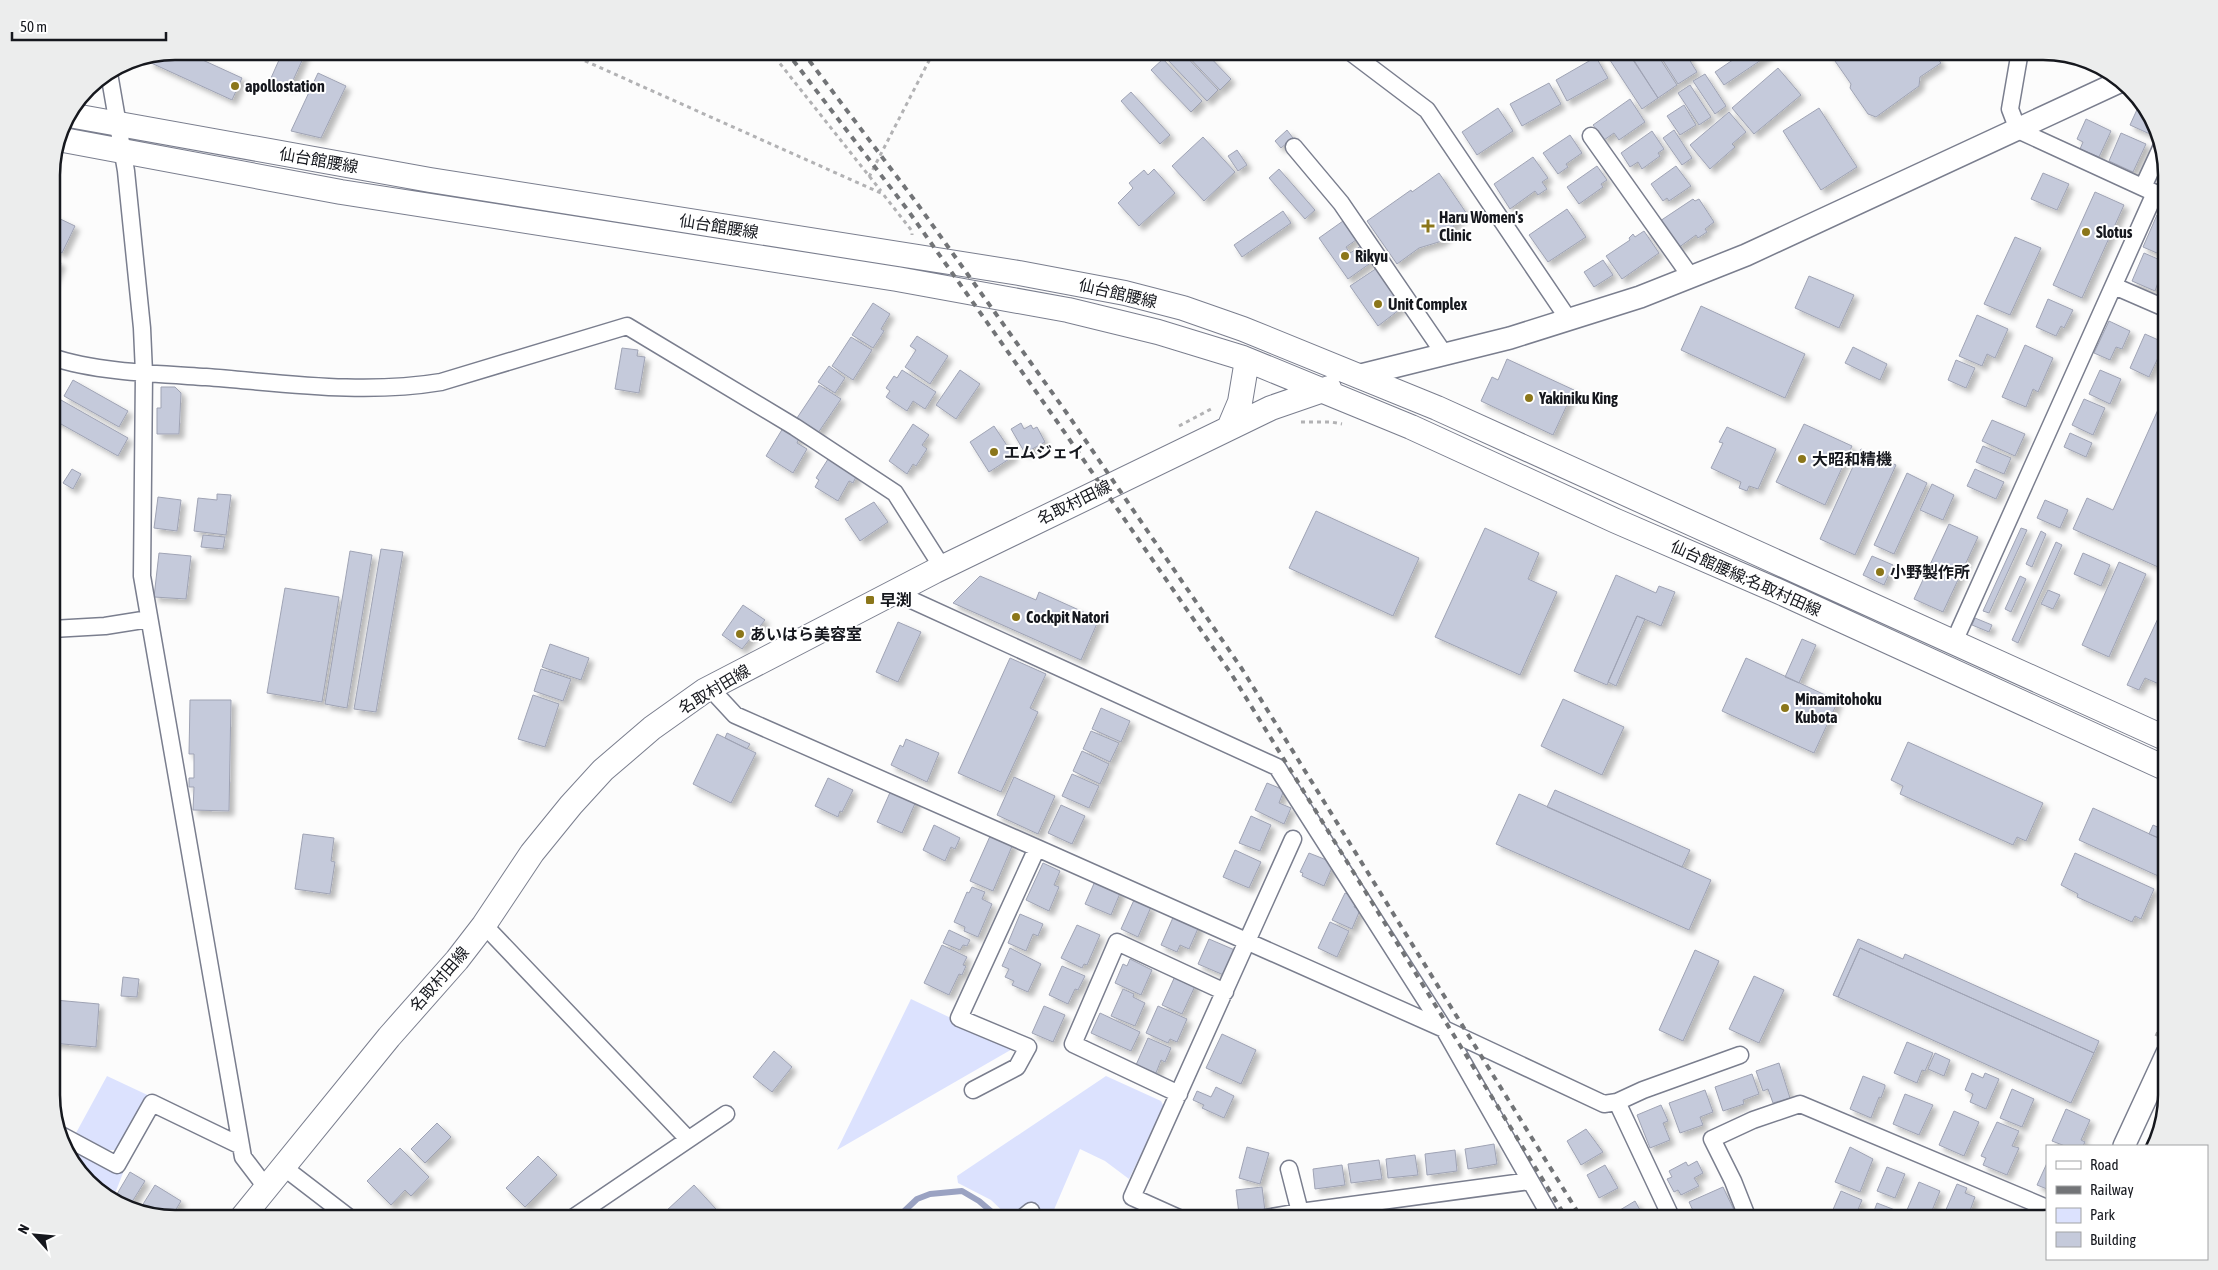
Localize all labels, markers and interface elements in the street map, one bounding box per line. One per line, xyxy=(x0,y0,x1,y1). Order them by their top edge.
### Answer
scale bar xyxy=(12,10,166,42)
text: 50 m xyxy=(20,18,47,35)
place label: apollostation xyxy=(245,77,325,95)
marker: apollostation xyxy=(229,80,241,92)
street label: 仙台館腰線 xyxy=(278,144,360,176)
place label: Haru Women's Clinic xyxy=(1439,208,1524,244)
street label: 仙台館腰線 xyxy=(678,211,760,241)
marker: Haru Women's Clinic xyxy=(1421,219,1435,233)
place label: Slotus xyxy=(2096,223,2133,241)
marker: Slotus xyxy=(2080,226,2092,238)
place label: Rikyu xyxy=(1355,247,1388,265)
marker: Rikyu xyxy=(1339,250,1351,262)
street label: 仙台館腰線 xyxy=(1077,275,1159,311)
place label: Unit Complex xyxy=(1388,295,1468,313)
marker: Unit Complex xyxy=(1372,298,1384,310)
place label: Yakiniku King xyxy=(1538,389,1618,407)
marker: Yakiniku King xyxy=(1523,392,1535,404)
place label: エムジェイ xyxy=(1004,443,1084,461)
marker: エムジェイ xyxy=(988,446,1000,458)
place label: 大昭和精機 xyxy=(1812,450,1892,468)
marker: 大昭和精機 xyxy=(1796,453,1808,465)
street label: 名取村田線 xyxy=(1034,476,1114,528)
street label: 仙台館腰線;名取村田線 xyxy=(1668,537,1824,619)
place label: 小野製作所 xyxy=(1890,563,1970,581)
marker: 小野製作所 xyxy=(1874,566,1886,578)
place label: 早渕 xyxy=(880,591,912,609)
marker: 早渕 xyxy=(864,594,876,606)
place label: Cockpit Natori xyxy=(1026,608,1109,626)
marker: Cockpit Natori xyxy=(1010,611,1022,623)
place label: あいはら美容室 xyxy=(750,625,862,643)
marker: あいはら美容室 xyxy=(734,628,746,640)
street label: 名取村田線 xyxy=(675,661,753,717)
place label: Minamitohoku Kubota xyxy=(1795,690,1882,726)
marker: Minamitohoku Kubota xyxy=(1779,702,1791,714)
street label: 名取村田線 xyxy=(406,943,472,1015)
legend xyxy=(2046,1145,2208,1260)
text: Road xyxy=(2090,1156,2119,1173)
text: Railway xyxy=(2090,1181,2134,1198)
text: Park xyxy=(2090,1206,2115,1223)
north arrow xyxy=(10,1210,60,1260)
text: N xyxy=(14,1222,32,1236)
text: Building xyxy=(2090,1231,2136,1248)

